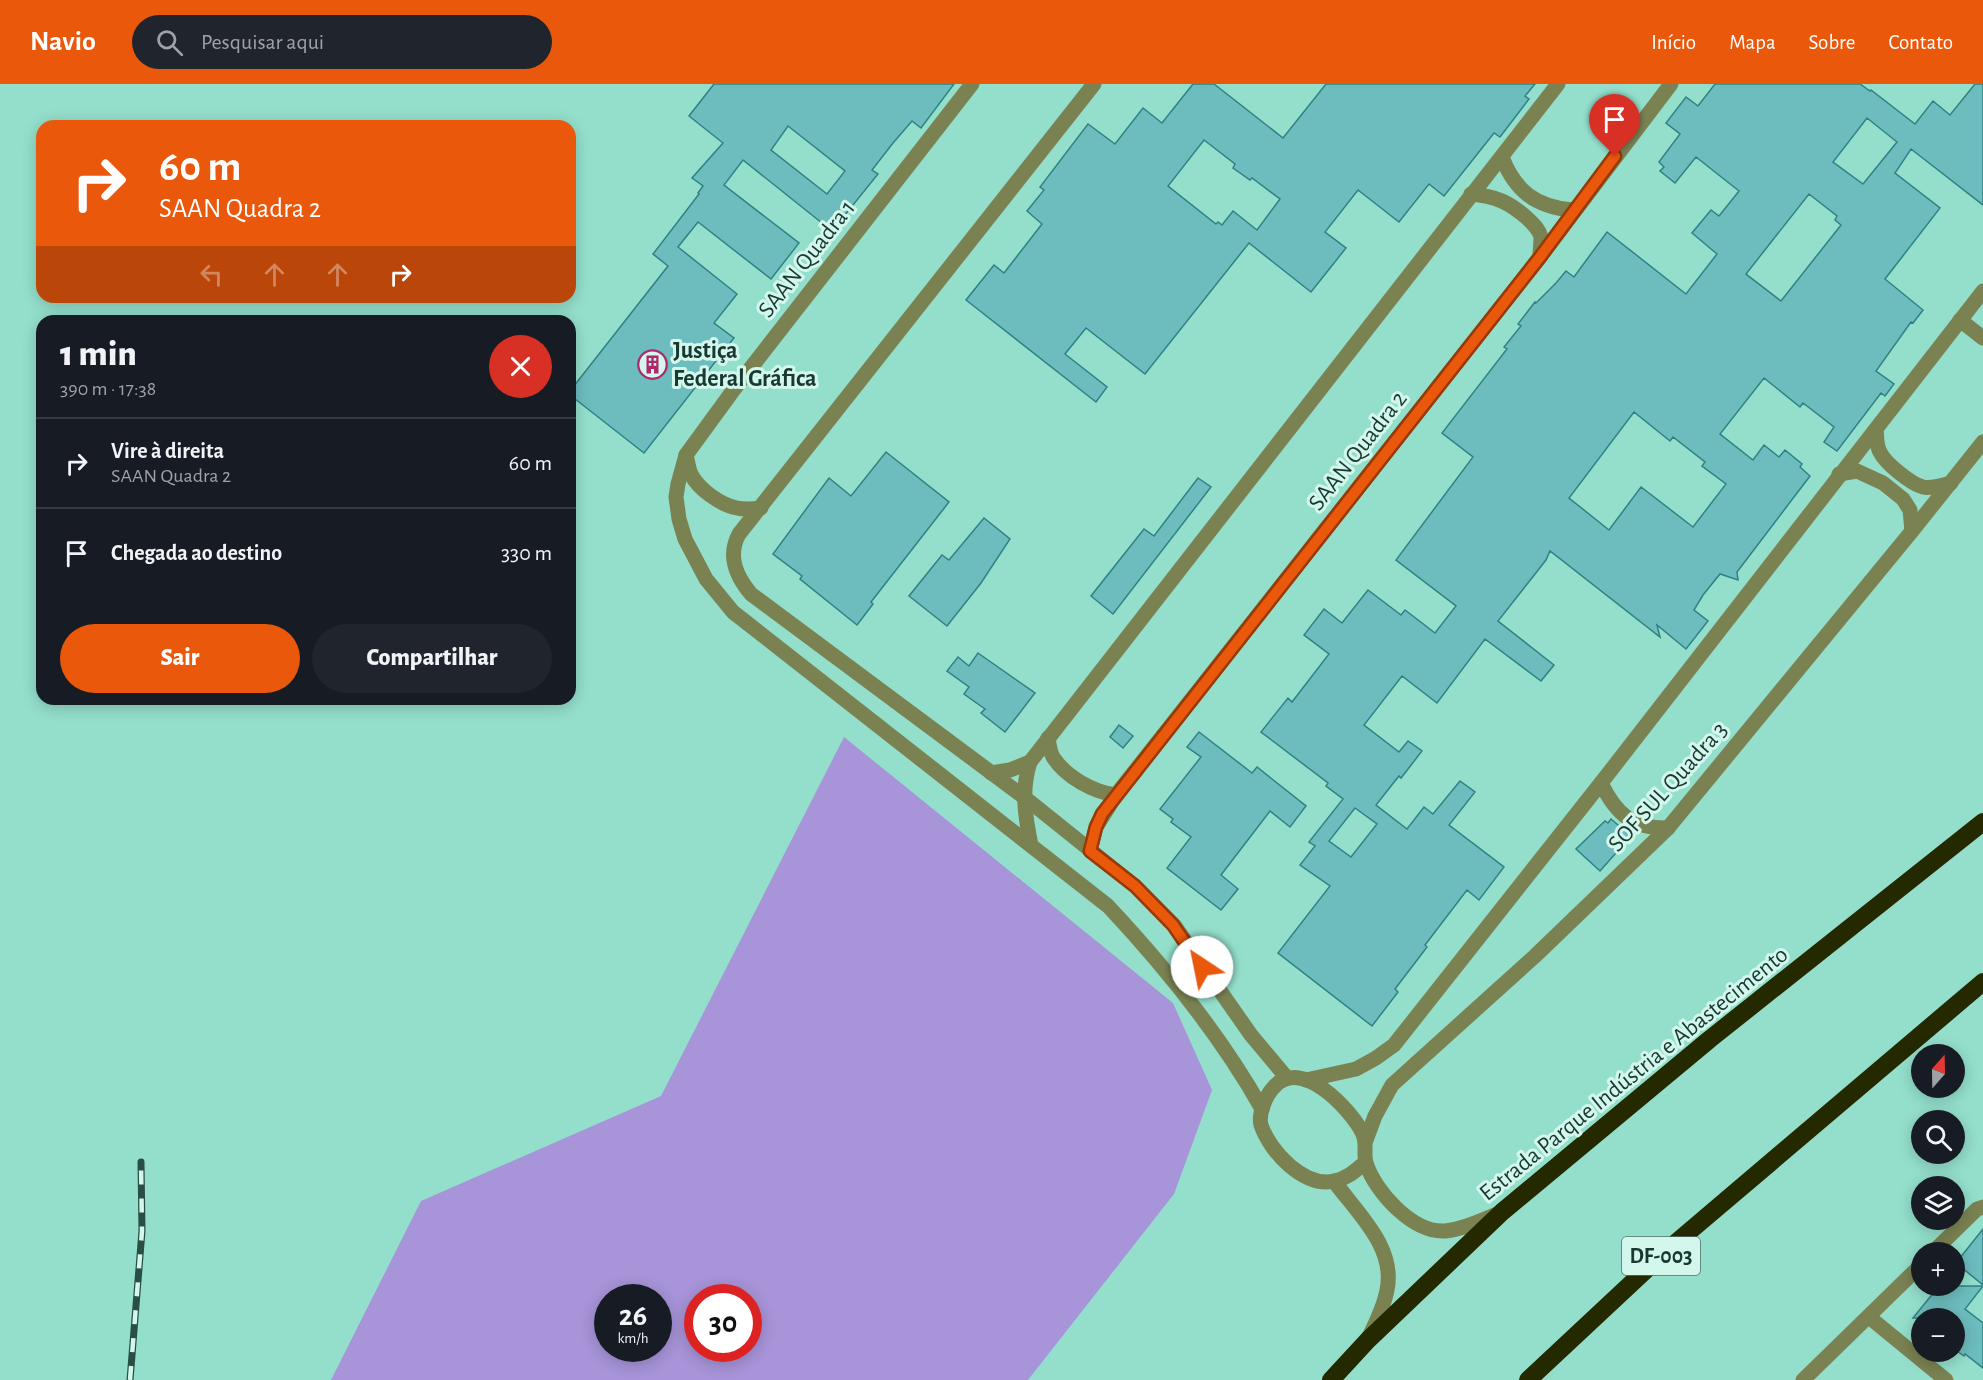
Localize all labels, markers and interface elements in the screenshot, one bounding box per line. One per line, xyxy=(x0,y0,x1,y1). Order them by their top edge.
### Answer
search box xyxy=(132,15,552,69)
icon: search xyxy=(153,26,186,59)
text: Navio xyxy=(30,28,96,56)
text: Pesquisar aqui xyxy=(201,31,324,53)
text: Início xyxy=(1651,32,1696,53)
text: Mapa xyxy=(1729,32,1776,53)
text: Sobre xyxy=(1809,32,1855,53)
text: Contato xyxy=(1888,32,1953,53)
pin xyxy=(1589,94,1640,156)
icon: arrive xyxy=(1598,103,1631,136)
icon: right xyxy=(60,144,138,222)
text: 60 m xyxy=(159,146,241,188)
text: SAAN Quadra 2 xyxy=(159,195,321,222)
street label: SAAN Quadra 1 xyxy=(754,196,860,322)
icon: left xyxy=(195,258,228,291)
icon: ahead xyxy=(258,258,291,291)
icon: ahead xyxy=(321,258,354,291)
icon: right xyxy=(384,258,417,291)
button: close xyxy=(489,335,552,398)
text: 1 min xyxy=(60,336,137,372)
place label: Justiça Federal Gráfica xyxy=(673,339,816,391)
building icon: Justiça Federal Gráfica xyxy=(636,349,668,381)
text: 390 m · 17:38 xyxy=(60,379,156,399)
street label: SAAN Quadra 2 xyxy=(1304,387,1412,515)
text: Vire à direita xyxy=(111,440,224,462)
icon: right xyxy=(60,447,93,480)
text: 60 m xyxy=(509,452,552,474)
text: SAAN Quadra 2 xyxy=(111,466,231,486)
icon: arrive xyxy=(60,537,93,570)
text: Chegada ao destino xyxy=(111,542,282,564)
text: 330 m xyxy=(501,542,552,564)
button: Sair xyxy=(60,624,300,693)
button: Compartilhar xyxy=(312,624,552,693)
street label: SOF SUL Quadra 3 xyxy=(1604,718,1732,856)
position arrow xyxy=(1170,935,1234,999)
street label: Estrada Parque Indústria e Abastecimento xyxy=(1475,942,1793,1206)
north arrow xyxy=(1911,1044,1965,1098)
map controls xyxy=(1911,1044,1965,1362)
button: search xyxy=(1911,1110,1965,1164)
button: layers xyxy=(1911,1176,1965,1230)
road number: DF-003 xyxy=(1622,1237,1700,1275)
button: + xyxy=(1911,1242,1965,1296)
speed limit sign: 30 xyxy=(684,1284,762,1362)
text: 26 xyxy=(619,1301,647,1331)
button: − xyxy=(1911,1308,1965,1362)
text: km/h xyxy=(618,1331,648,1346)

